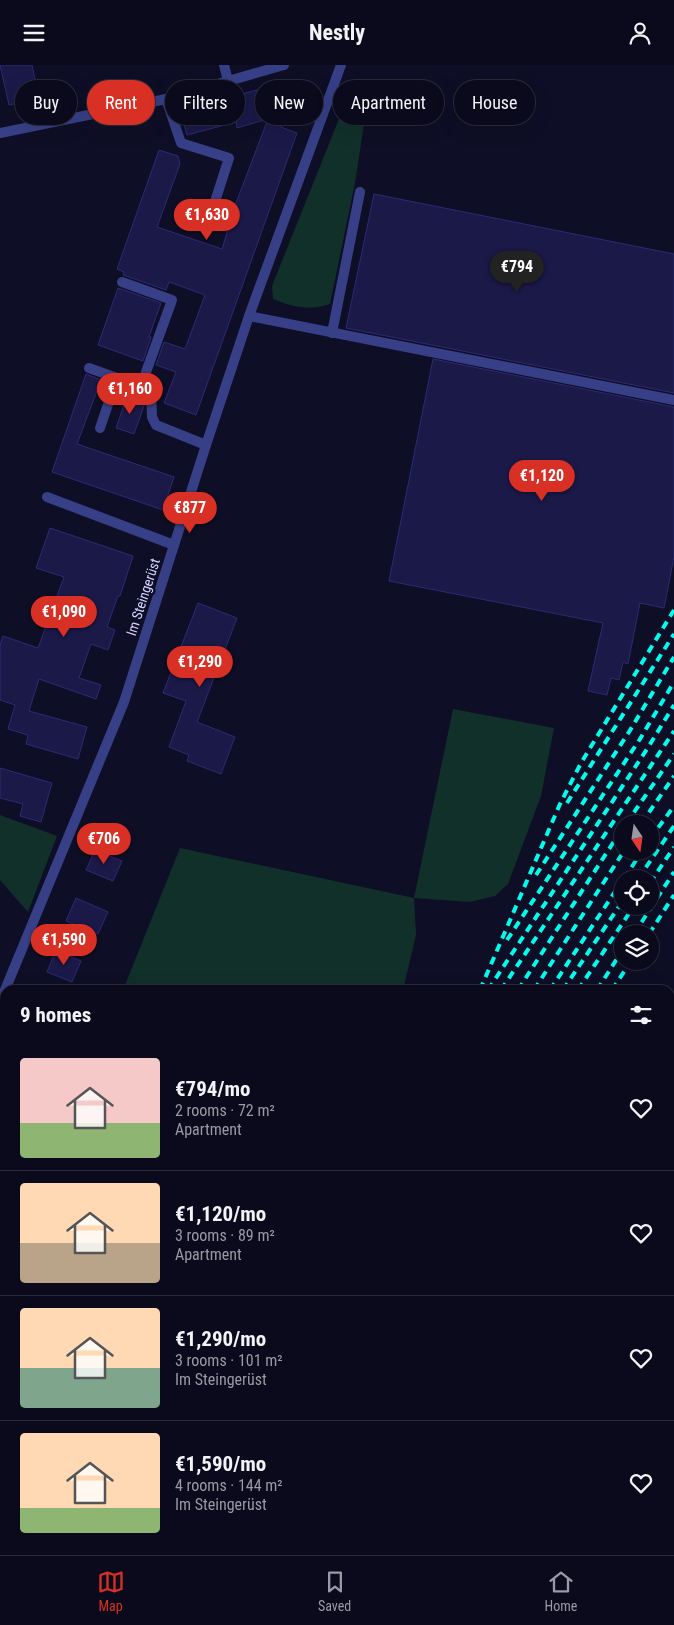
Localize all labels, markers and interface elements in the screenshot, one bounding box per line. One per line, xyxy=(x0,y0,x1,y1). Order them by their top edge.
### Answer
icon: menu xyxy=(20,19,48,47)
icon: person xyxy=(626,19,654,47)
text: Nestly xyxy=(309,20,365,45)
chip: Buy xyxy=(15,80,77,125)
chip: Rent xyxy=(87,80,155,125)
chip: Filters xyxy=(165,80,245,125)
chip: New xyxy=(255,80,323,125)
chip: Apartment xyxy=(333,80,444,125)
chip: House xyxy=(454,80,535,125)
pin: €1,630 xyxy=(166,199,248,241)
text: €1,630 xyxy=(185,205,229,224)
pin: €794 xyxy=(487,251,547,293)
text: €794 xyxy=(501,257,533,276)
pin: €1,160 xyxy=(89,373,171,415)
text: €1,160 xyxy=(108,379,152,398)
pin: €1,120 xyxy=(501,459,583,502)
text: €1,120 xyxy=(520,466,564,485)
pin: €877 xyxy=(160,491,220,534)
text: €877 xyxy=(174,498,206,517)
street label: Im Steingerüst xyxy=(123,556,163,638)
pin: €1,090 xyxy=(23,595,105,638)
text: €1,090 xyxy=(42,602,86,621)
pin: €1,290 xyxy=(159,645,241,688)
text: €1,290 xyxy=(178,652,222,671)
north arrow xyxy=(614,815,659,860)
map controls xyxy=(614,815,659,970)
pin: €706 xyxy=(74,823,134,865)
text: €706 xyxy=(88,829,120,848)
button: locate xyxy=(614,870,659,915)
pin: €1,590 xyxy=(23,923,105,966)
button: layers xyxy=(614,925,659,970)
text: €1,590 xyxy=(42,930,86,949)
icon: filters xyxy=(627,1001,655,1029)
text: 9 homes xyxy=(20,1003,91,1027)
text: €794/mo xyxy=(175,1077,250,1101)
icon: home xyxy=(60,1078,120,1138)
icon: heart xyxy=(627,1094,655,1122)
text: 2 rooms · 72 m² xyxy=(175,1101,275,1120)
text: Apartment xyxy=(175,1120,242,1139)
text: €1,120/mo xyxy=(175,1202,266,1226)
icon: home xyxy=(60,1203,120,1263)
icon: heart xyxy=(627,1219,655,1247)
text: 3 rooms · 89 m² xyxy=(175,1226,275,1245)
text: Apartment xyxy=(175,1245,242,1264)
text: €1,290/mo xyxy=(175,1327,266,1351)
icon: home xyxy=(60,1328,120,1388)
icon: heart xyxy=(627,1344,655,1372)
text: 3 rooms · 101 m² xyxy=(175,1351,283,1370)
text: Im Steingerüst xyxy=(175,1370,267,1389)
text: €1,590/mo xyxy=(175,1452,266,1476)
icon: home xyxy=(60,1453,120,1513)
icon: heart xyxy=(627,1469,655,1497)
text: 4 rooms · 144 m² xyxy=(175,1476,283,1495)
text: Im Steingerüst xyxy=(175,1495,267,1514)
tab: Map xyxy=(97,1568,125,1614)
tab: Saved xyxy=(318,1568,351,1614)
tab: Home xyxy=(545,1568,577,1614)

